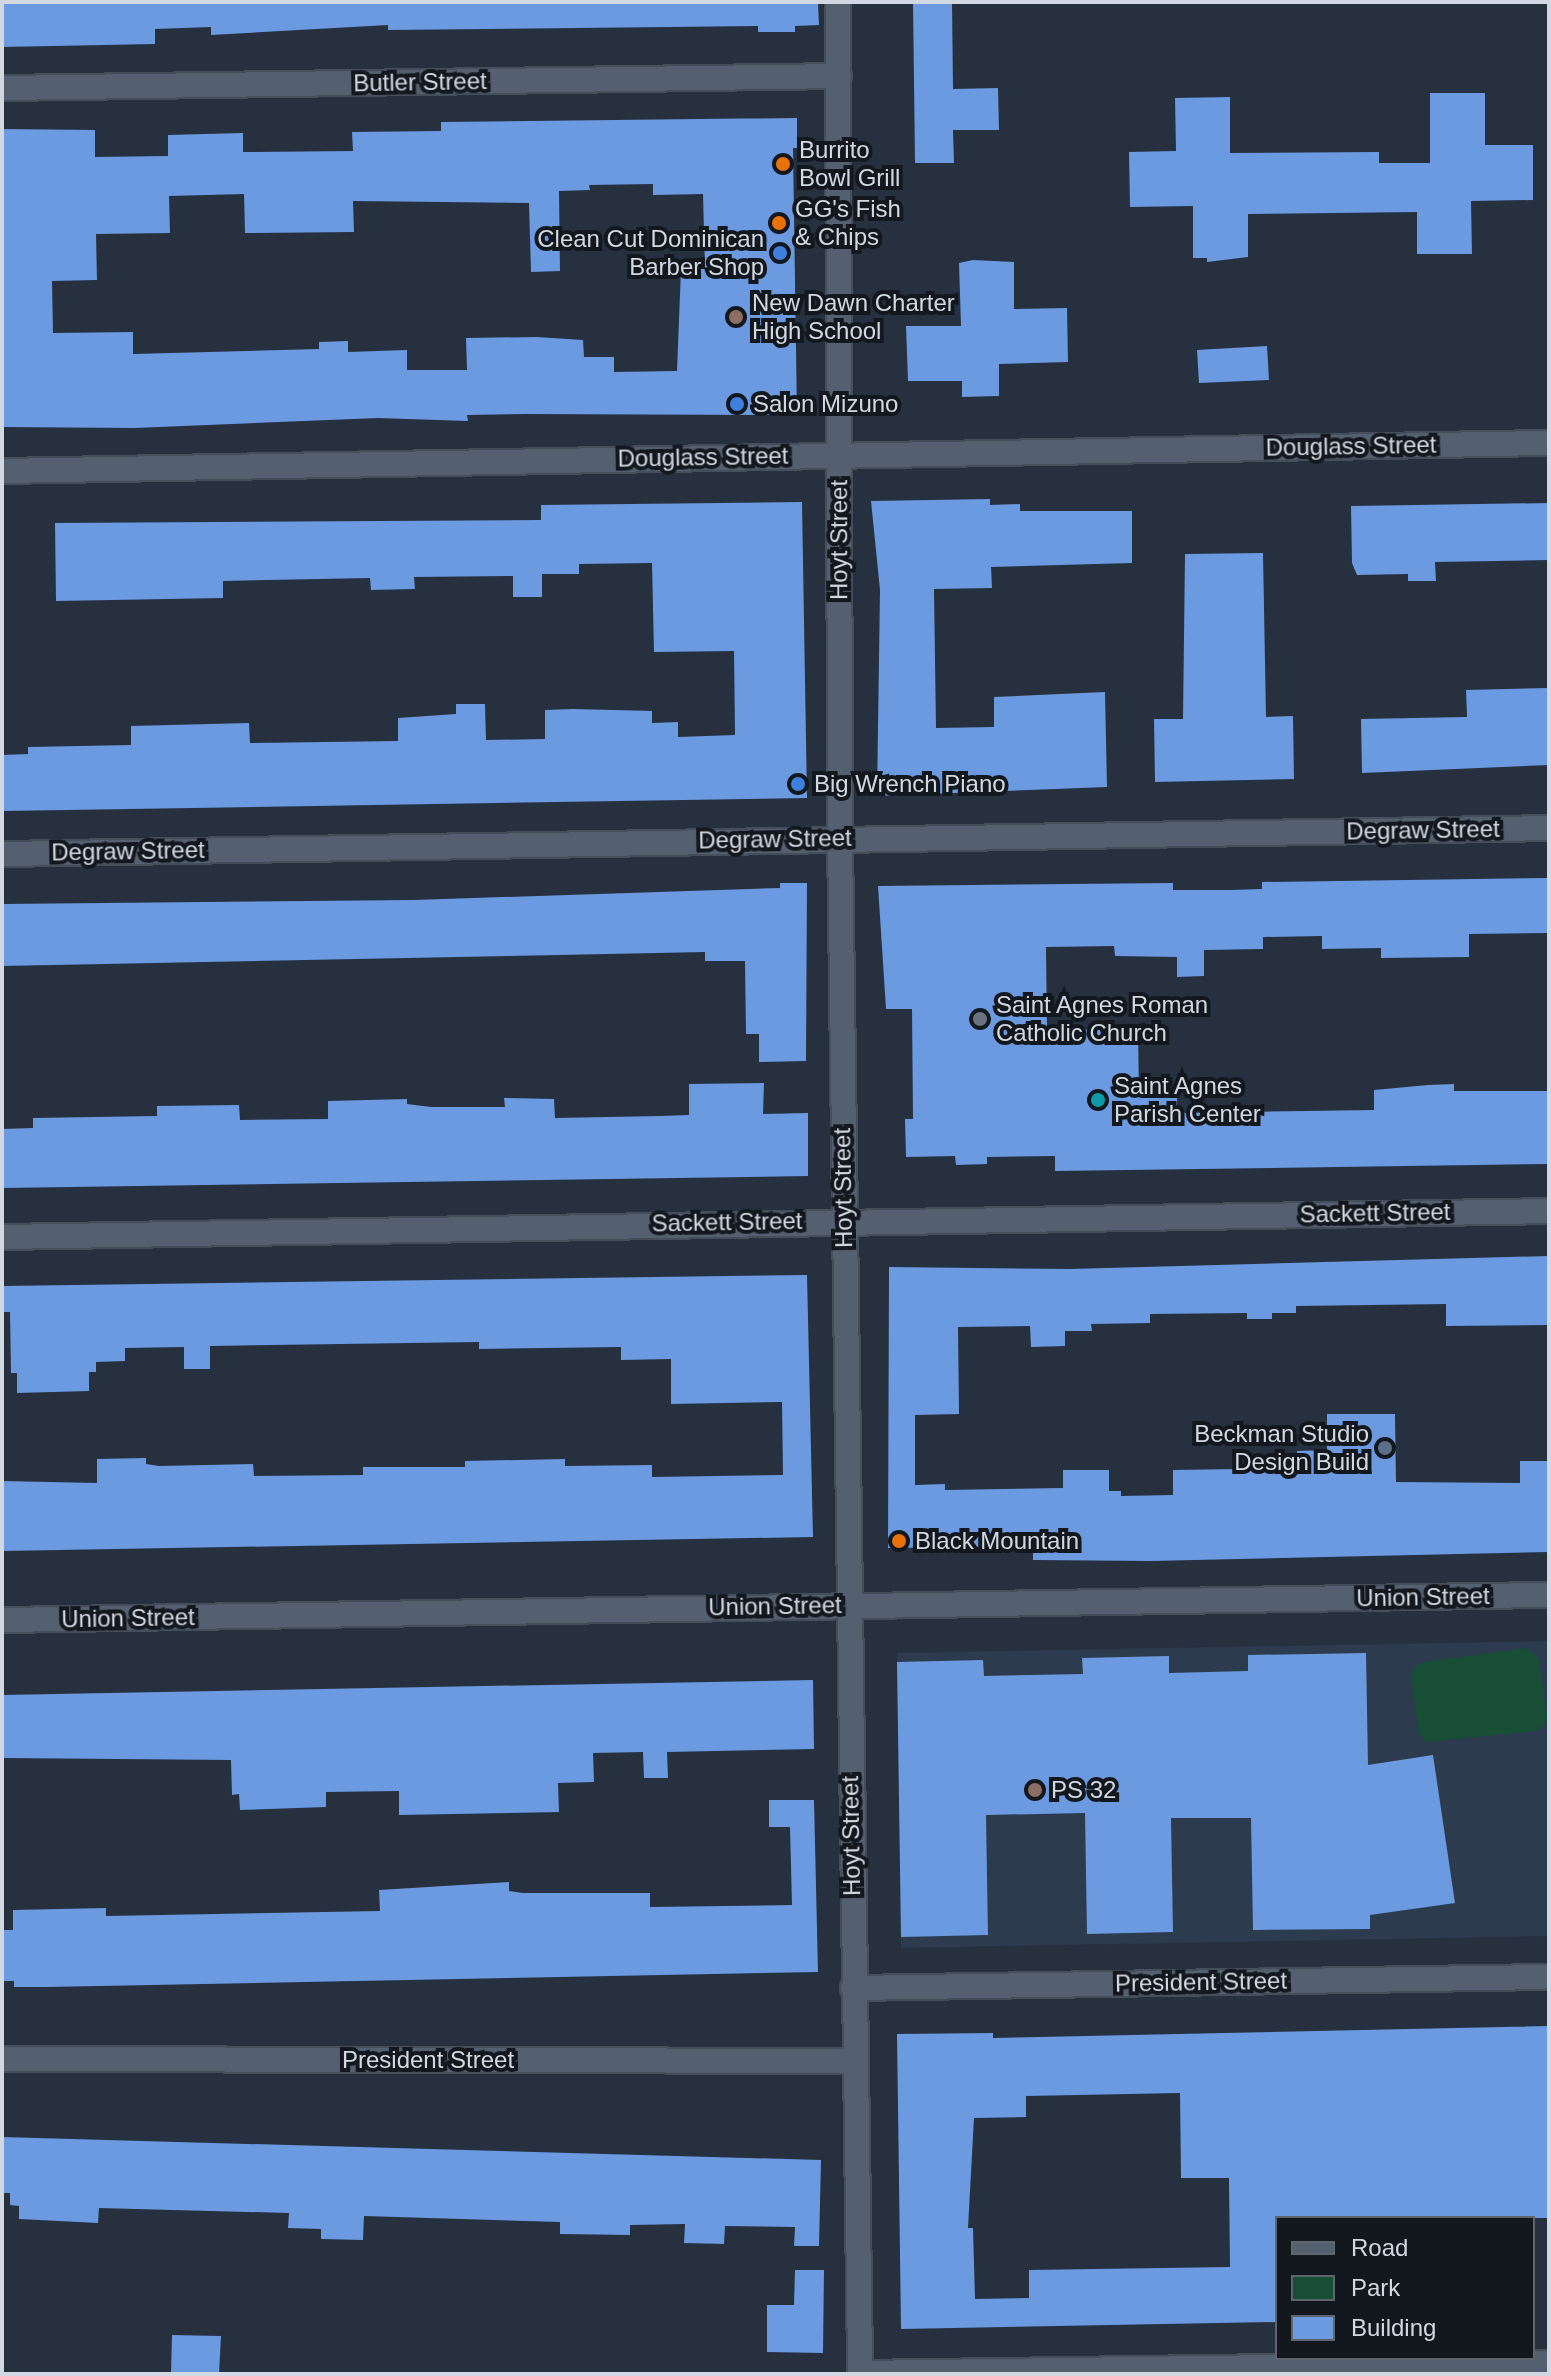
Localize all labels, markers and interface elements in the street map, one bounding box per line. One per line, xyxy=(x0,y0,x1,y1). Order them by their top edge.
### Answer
street label: Butler Street xyxy=(353,66,487,98)
place label: Burrito Bowl Grill xyxy=(799,136,900,192)
marker: Burrito Bowl Grill xyxy=(774,155,792,173)
place label: GG's Fish & Chips xyxy=(795,195,901,251)
marker: GG's Fish & Chips xyxy=(770,214,788,232)
place label: Clean Cut Dominican Barber Shop xyxy=(537,225,764,281)
marker: Clean Cut Dominican Barber Shop xyxy=(771,244,789,262)
place label: New Dawn Charter High School xyxy=(752,289,955,345)
marker: New Dawn Charter High School xyxy=(727,308,745,326)
place label: Salon Mizuno xyxy=(753,390,898,418)
marker: Salon Mizuno xyxy=(728,395,746,413)
street label: Douglass Street xyxy=(1265,430,1437,462)
street label: Douglass Street xyxy=(617,441,789,473)
street label: Hoyt Street xyxy=(825,480,853,600)
place label: Big Wrench Piano xyxy=(814,770,1006,798)
marker: Big Wrench Piano xyxy=(789,775,807,793)
street label: Degraw Street xyxy=(1346,814,1500,846)
street label: Degraw Street xyxy=(698,823,852,855)
street label: Degraw Street xyxy=(51,835,205,867)
place label: Saint Agnes Roman Catholic Church xyxy=(996,991,1209,1047)
marker: Saint Agnes Roman Catholic Church xyxy=(971,1010,989,1028)
place label: Saint Agnes Parish Center xyxy=(1114,1072,1261,1128)
marker: Saint Agnes Parish Center xyxy=(1089,1091,1107,1109)
street label: Hoyt Street xyxy=(828,1128,858,1248)
street label: Sackett Street xyxy=(1299,1197,1451,1229)
street label: Sackett Street xyxy=(651,1206,803,1238)
place label: Beckman Studio Design Build xyxy=(1194,1420,1369,1476)
marker: Beckman Studio Design Build xyxy=(1376,1439,1394,1457)
place label: Black Mountain xyxy=(915,1527,1079,1555)
marker: Black Mountain xyxy=(890,1532,908,1550)
street label: Union Street xyxy=(1356,1581,1490,1613)
street label: Union Street xyxy=(708,1590,842,1622)
street label: Union Street xyxy=(61,1602,195,1634)
street label: Hoyt Street xyxy=(836,1776,866,1896)
place label: PS 32 xyxy=(1051,1776,1116,1804)
marker: PS 32 xyxy=(1026,1781,1044,1799)
street label: President Street xyxy=(1115,1966,1287,1998)
street label: President Street xyxy=(342,2046,514,2074)
legend xyxy=(1275,2216,1535,2360)
text: Road xyxy=(1351,2234,1408,2261)
text: Park xyxy=(1351,2274,1400,2301)
text: Building xyxy=(1351,2314,1436,2341)

